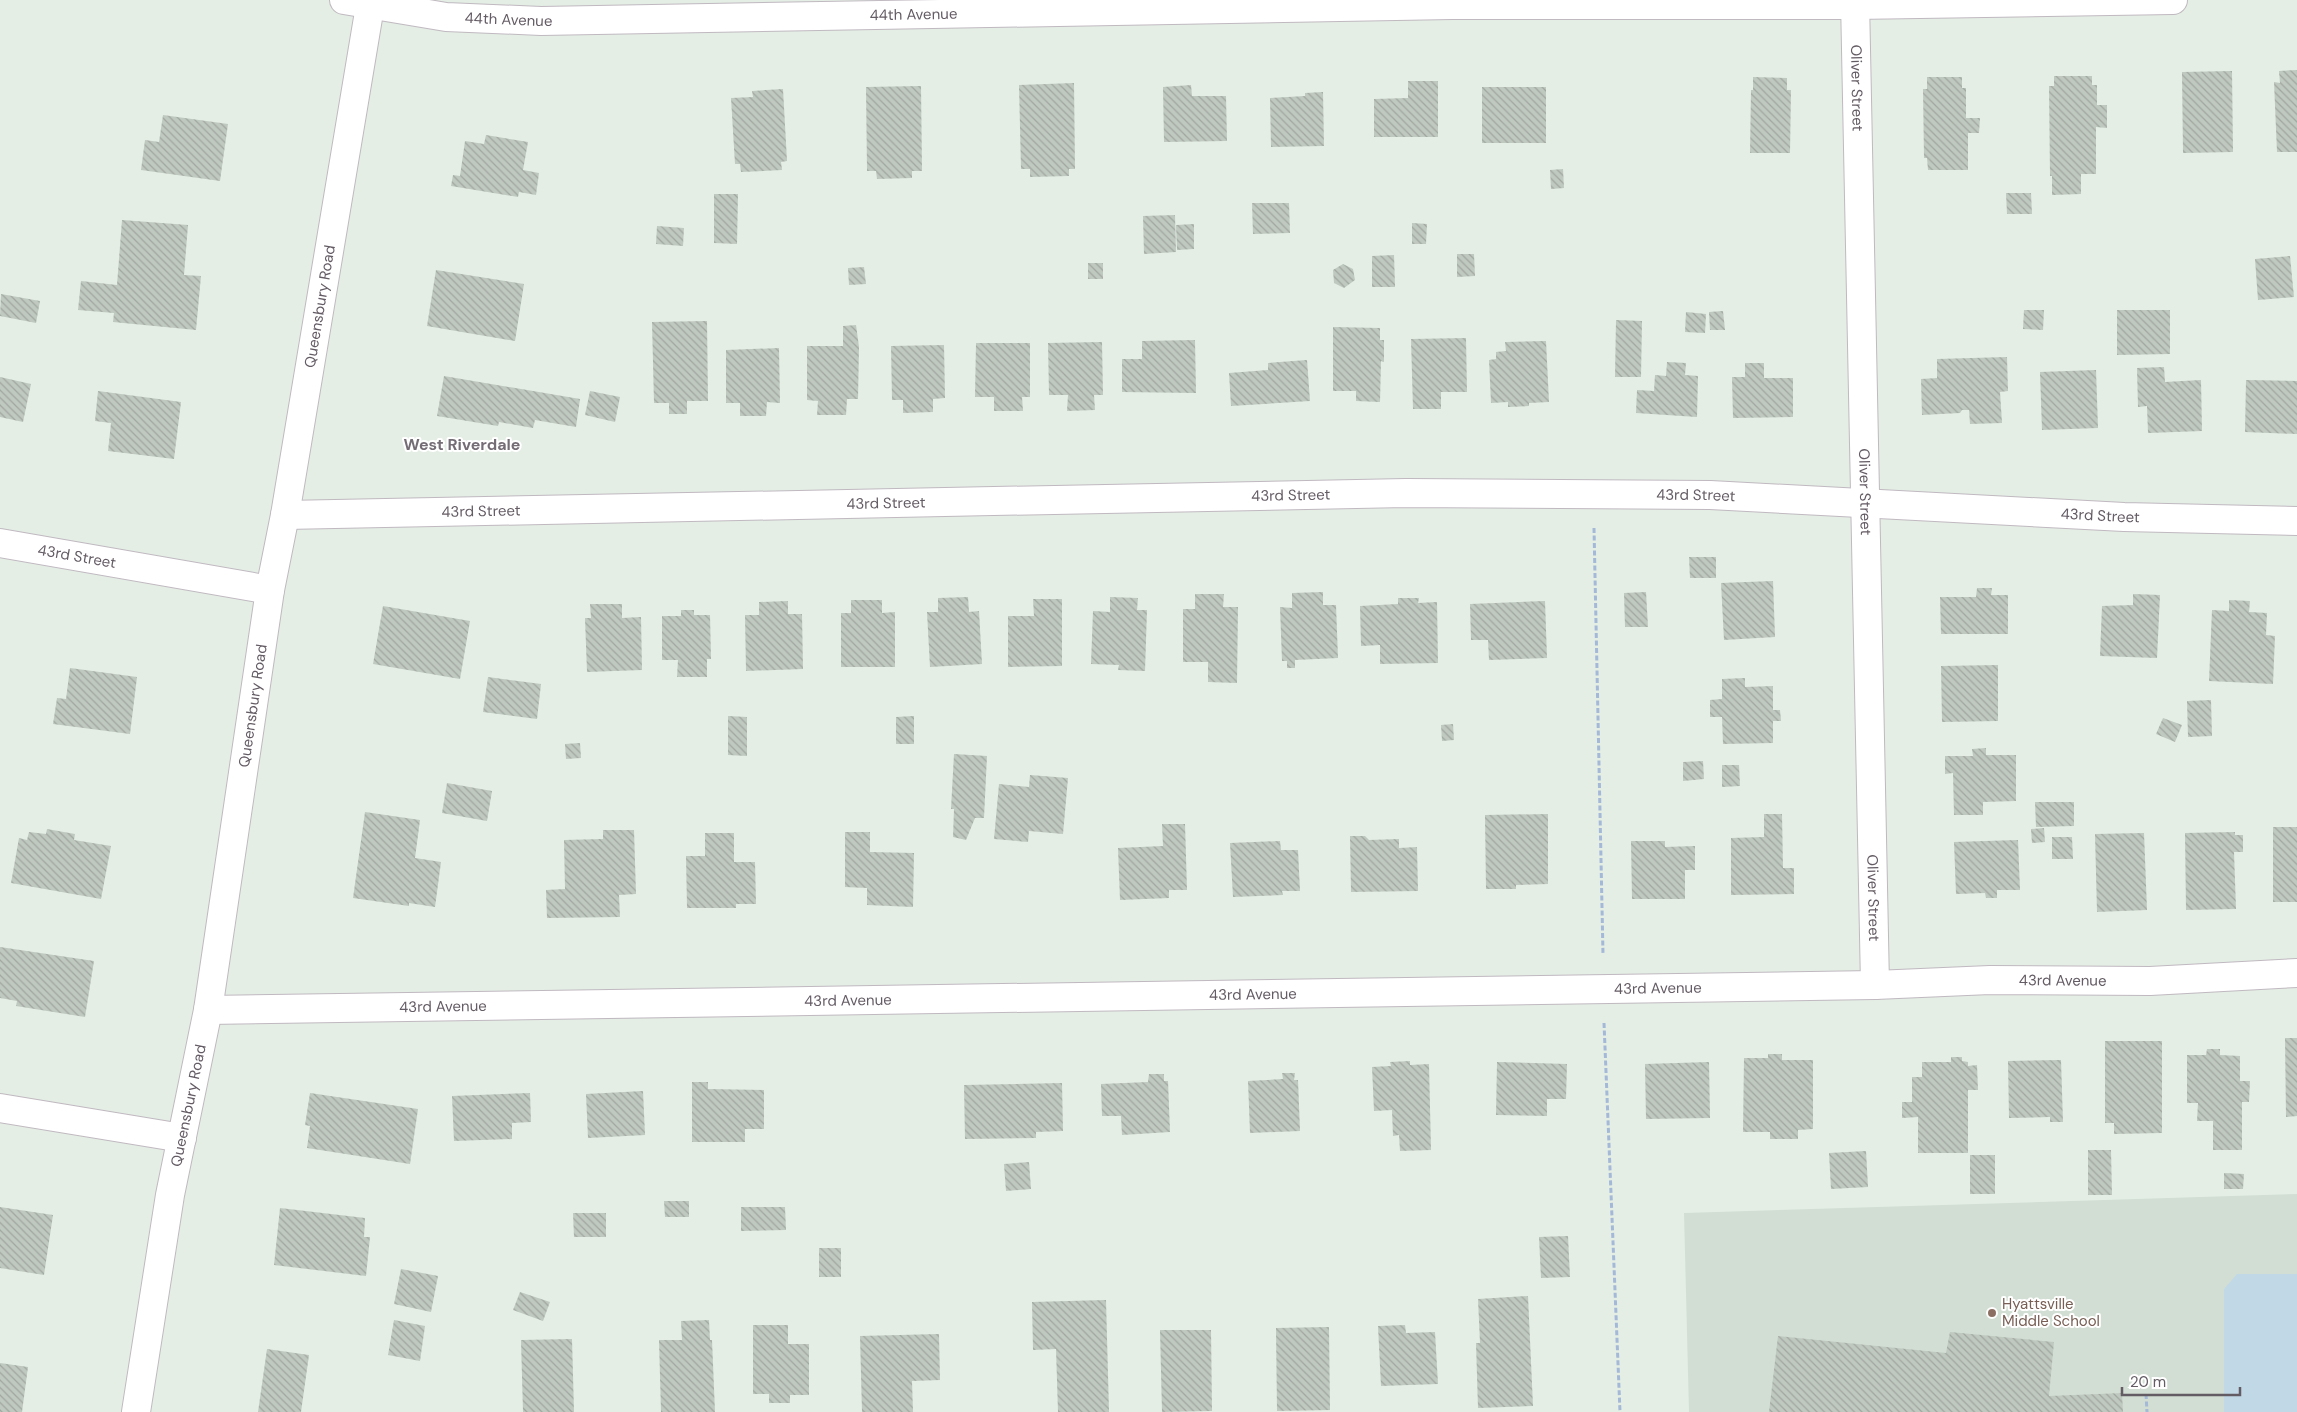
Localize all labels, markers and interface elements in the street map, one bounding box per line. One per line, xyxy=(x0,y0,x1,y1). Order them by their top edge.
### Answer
street label: 44th Avenue xyxy=(869,4,958,25)
street label: 44th Avenue xyxy=(464,8,553,31)
street label: Oliver Street xyxy=(1846,44,1868,132)
street label: Queensbury Road xyxy=(300,243,340,369)
district label: West Riverdale xyxy=(404,434,520,455)
street label: Oliver Street xyxy=(1854,448,1876,536)
street label: 43rd Street xyxy=(1251,484,1331,506)
street label: 43rd Street xyxy=(1656,485,1736,506)
street label: 43rd Street xyxy=(846,492,926,514)
street label: 43rd Street xyxy=(441,500,521,522)
street label: 43rd Street xyxy=(2060,504,2140,527)
street label: 43rd Street xyxy=(36,540,118,573)
street label: Queensbury Road xyxy=(234,643,272,769)
street label: Oliver Street xyxy=(1862,854,1884,942)
street label: 43rd Avenue xyxy=(2019,970,2107,991)
street label: 43rd Avenue xyxy=(1614,978,1702,999)
street label: 43rd Avenue xyxy=(1209,984,1297,1005)
street label: 43rd Avenue xyxy=(804,990,892,1011)
street label: 43rd Avenue xyxy=(399,996,487,1017)
street label: Queensbury Road xyxy=(166,1043,211,1168)
place label: Hyattsville Middle School xyxy=(2002,1294,2100,1331)
marker: Hyattsville Middle School xyxy=(1986,1307,1998,1319)
scale bar xyxy=(2122,1364,2240,1396)
text: 20 m xyxy=(2130,1372,2166,1392)

